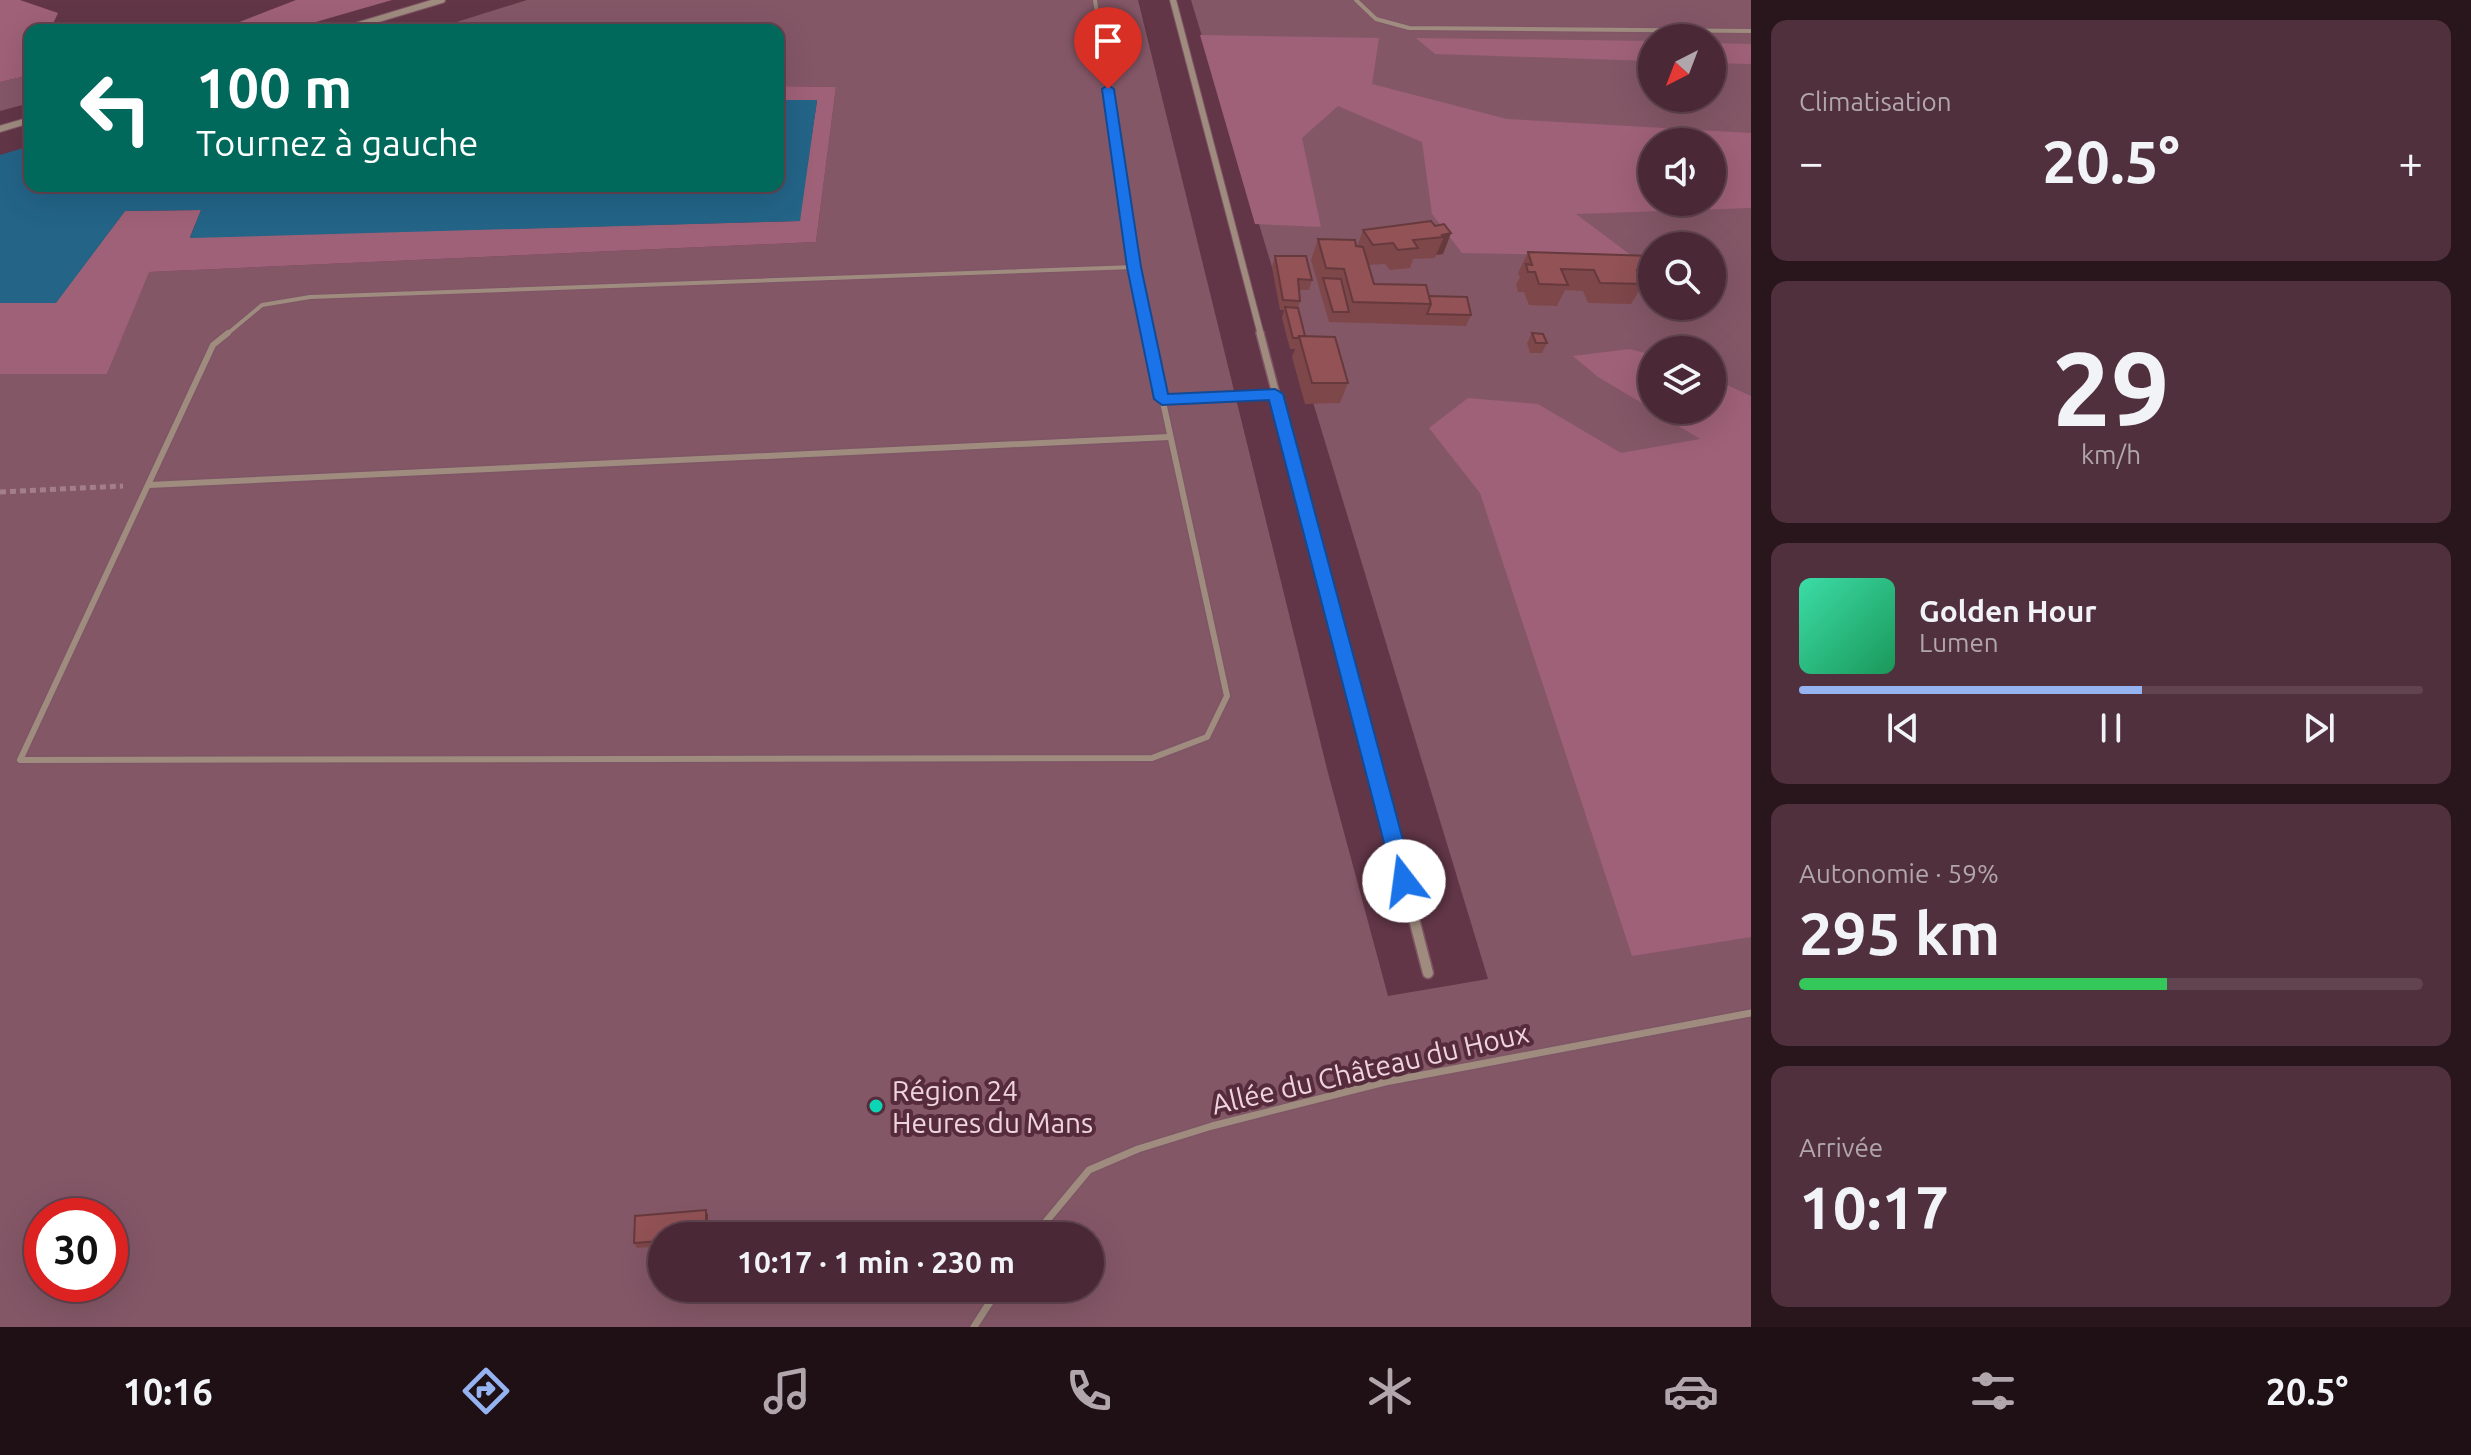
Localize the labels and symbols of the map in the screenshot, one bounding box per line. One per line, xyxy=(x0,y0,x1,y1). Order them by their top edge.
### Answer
pin xyxy=(1074,7,1142,89)
north arrow xyxy=(1638,24,1726,112)
position arrow xyxy=(1362,839,1446,923)
street label: Allée du Château du Houx xyxy=(1208,1016,1532,1120)
place label: Région 24 Heures du Mans xyxy=(892,1075,1093,1138)
marker: Région 24 Heures du Mans xyxy=(867,1097,885,1115)
speed limit sign: 30 xyxy=(24,1198,128,1302)

